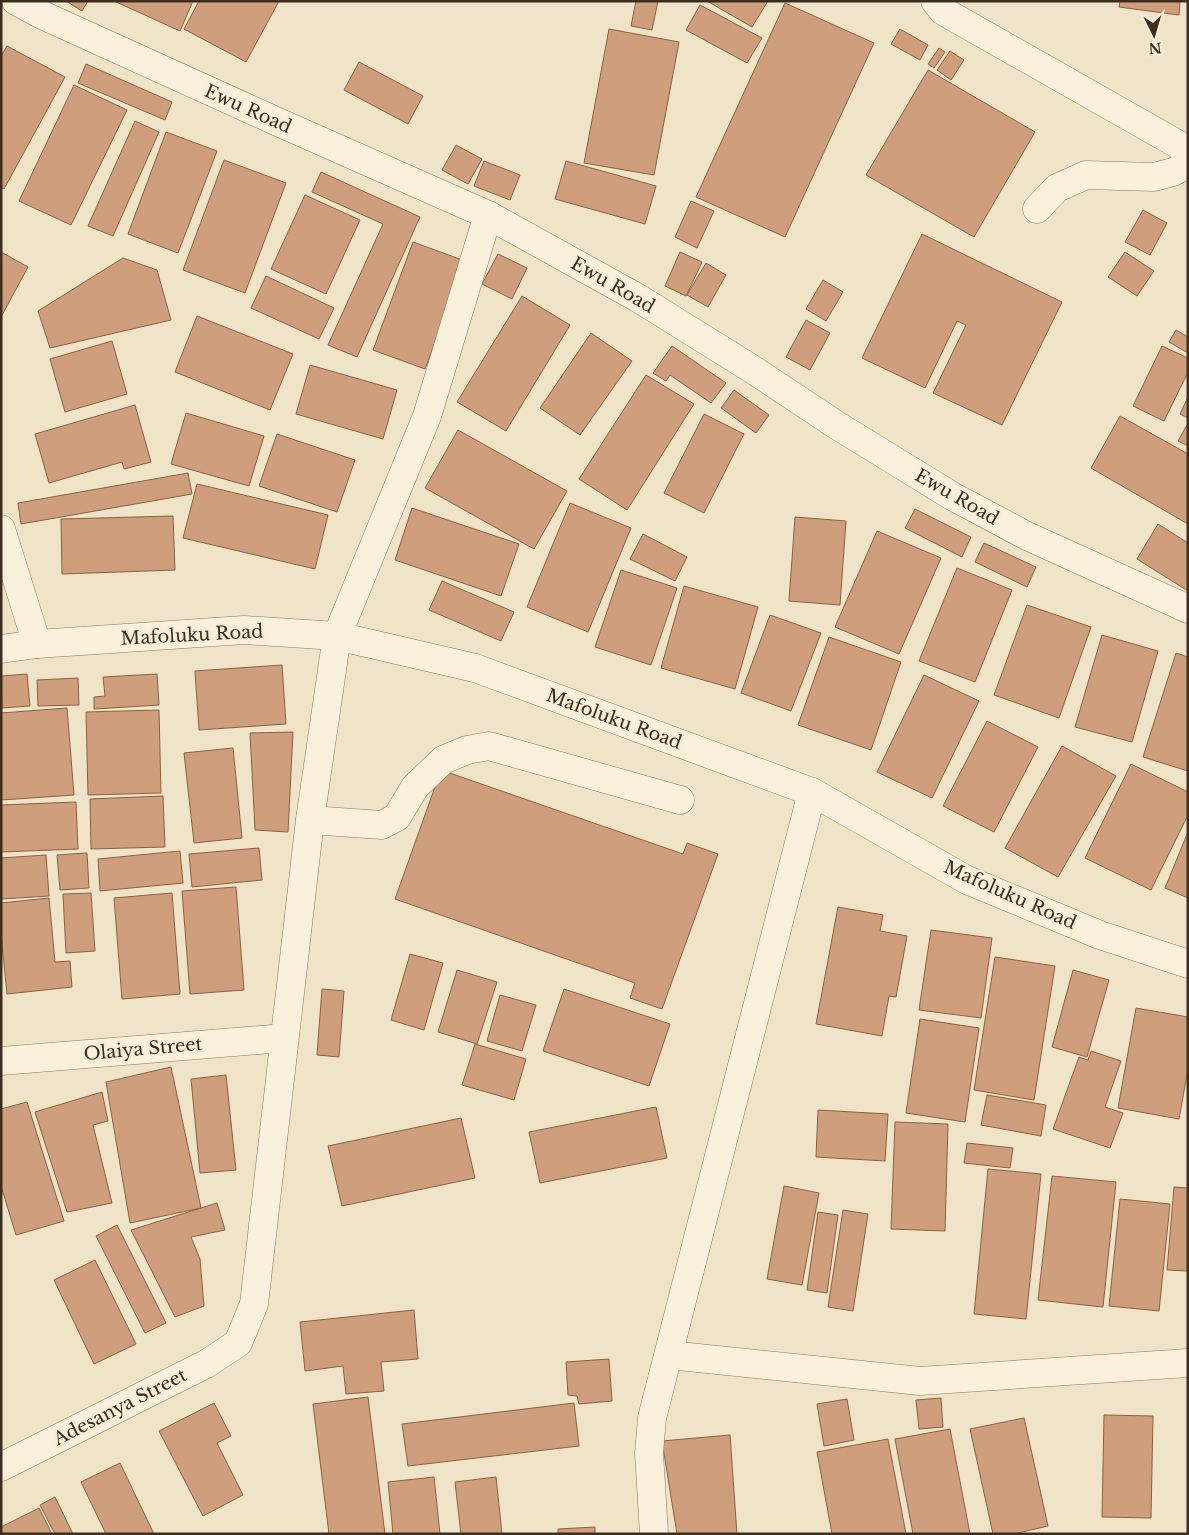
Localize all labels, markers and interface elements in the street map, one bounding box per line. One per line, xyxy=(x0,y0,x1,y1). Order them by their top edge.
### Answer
north arrow xyxy=(1129,10,1179,60)
text: N xyxy=(1148,38,1162,57)
street label: Ewu Road xyxy=(201,80,295,138)
street label: Ewu Road xyxy=(567,252,659,318)
street label: Ewu Road xyxy=(911,464,1003,530)
street label: Mafoluku Road xyxy=(120,620,264,650)
street label: Mafoluku Road xyxy=(543,684,685,754)
street label: Mafoluku Road xyxy=(940,856,1080,934)
street label: Olaiya Street xyxy=(83,1033,203,1065)
street label: Adesanya Street xyxy=(49,1364,191,1451)

